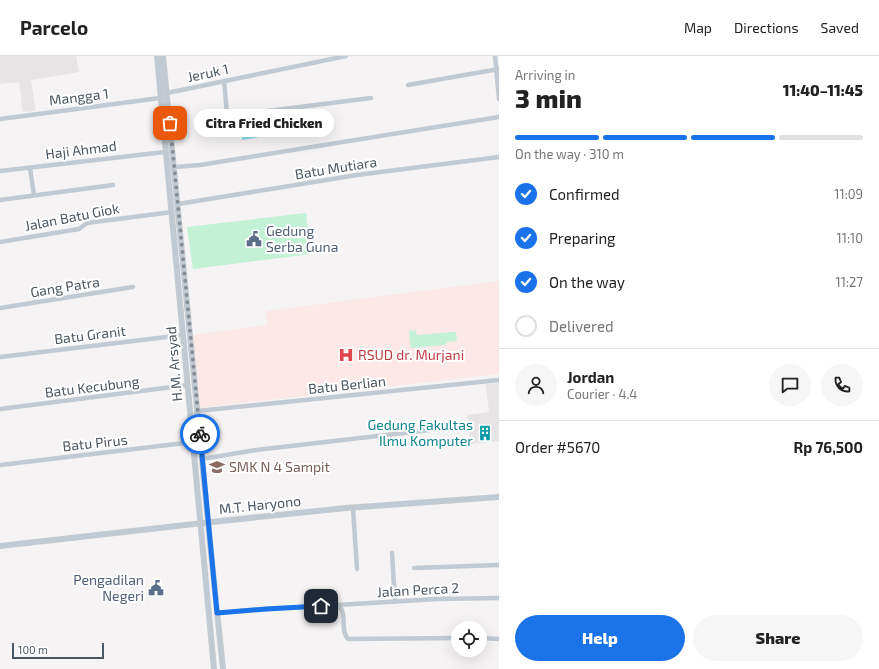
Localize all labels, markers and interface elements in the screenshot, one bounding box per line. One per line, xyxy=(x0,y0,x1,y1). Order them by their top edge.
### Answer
text: Parcelo xyxy=(20,16,88,39)
text: Map xyxy=(684,19,712,36)
text: Directions xyxy=(734,19,799,36)
text: Saved xyxy=(821,19,859,36)
street label: Jeruk 1 xyxy=(186,60,230,85)
text: Arriving in xyxy=(515,67,575,83)
text: 11:40–11:45 xyxy=(783,81,863,99)
text: 3 min xyxy=(515,82,582,113)
street label: Mangga 1 xyxy=(48,84,110,109)
pin xyxy=(153,106,187,140)
callout: Citra Fried Chicken xyxy=(194,109,334,137)
icon: bag xyxy=(159,112,181,134)
text: Citra Fried Chicken xyxy=(205,115,323,131)
street label: Haji Ahmad xyxy=(44,137,118,162)
text: On the way · 310 m xyxy=(515,146,624,162)
street label: Batu Mutiara xyxy=(294,153,378,182)
icon: check xyxy=(515,183,537,205)
text: Confirmed xyxy=(549,185,620,203)
text: 11:09 xyxy=(834,186,863,202)
street label: Jalan Batu Giok xyxy=(23,199,120,234)
place label: Gedung Serba Guna xyxy=(266,222,338,255)
icon: check xyxy=(515,227,537,249)
text: Preparing xyxy=(549,229,615,247)
public building icon: Gedung Serba Guna xyxy=(245,230,263,248)
text: 11:10 xyxy=(837,230,863,246)
icon: check xyxy=(515,271,537,293)
street label: Gang Patra xyxy=(29,273,101,300)
text: On the way xyxy=(549,273,625,291)
text: 11:27 xyxy=(836,274,863,290)
text: Delivered xyxy=(549,317,614,335)
street label: Batu Granit xyxy=(53,322,127,347)
street label: H.M. Arsyad xyxy=(162,326,185,402)
hospital icon: RSUD dr. Murjani xyxy=(337,346,355,364)
place label: RSUD dr. Murjani xyxy=(358,346,464,363)
button: person xyxy=(515,364,557,406)
button: chat xyxy=(769,364,811,406)
button: phone xyxy=(821,364,863,406)
text: Jordan xyxy=(567,368,614,386)
street label: Batu Kecubung xyxy=(44,372,140,401)
street label: Batu Berlian xyxy=(307,372,387,397)
text: Courier · 4.4 xyxy=(567,386,637,402)
courier xyxy=(180,414,220,454)
place label: Gedung Fakultas Ilmu Komputer xyxy=(367,416,473,449)
icon: bike xyxy=(189,423,211,445)
building icon: Gedung Fakultas Ilmu Komputer xyxy=(476,424,494,442)
street label: Batu Pirus xyxy=(62,431,128,454)
text: Order #5670 xyxy=(515,438,600,456)
text: Rp 76,500 xyxy=(793,438,863,456)
school or university icon: SMK N 4 Sampit xyxy=(208,458,226,476)
place label: SMK N 4 Sampit xyxy=(229,458,330,475)
street label: M.T. Haryono xyxy=(218,492,302,517)
place label: Pengadilan Negeri xyxy=(73,571,144,604)
public building icon: Pengadilan Negeri xyxy=(147,579,165,597)
street label: Jalan Perca 2 xyxy=(376,579,460,600)
pin xyxy=(304,589,338,623)
icon: home xyxy=(310,595,332,617)
button: Help xyxy=(515,615,685,661)
button: Share xyxy=(693,615,863,661)
map controls xyxy=(451,621,487,657)
button: locate xyxy=(451,621,487,657)
scale bar xyxy=(12,641,104,660)
text: 100 m xyxy=(18,643,48,656)

